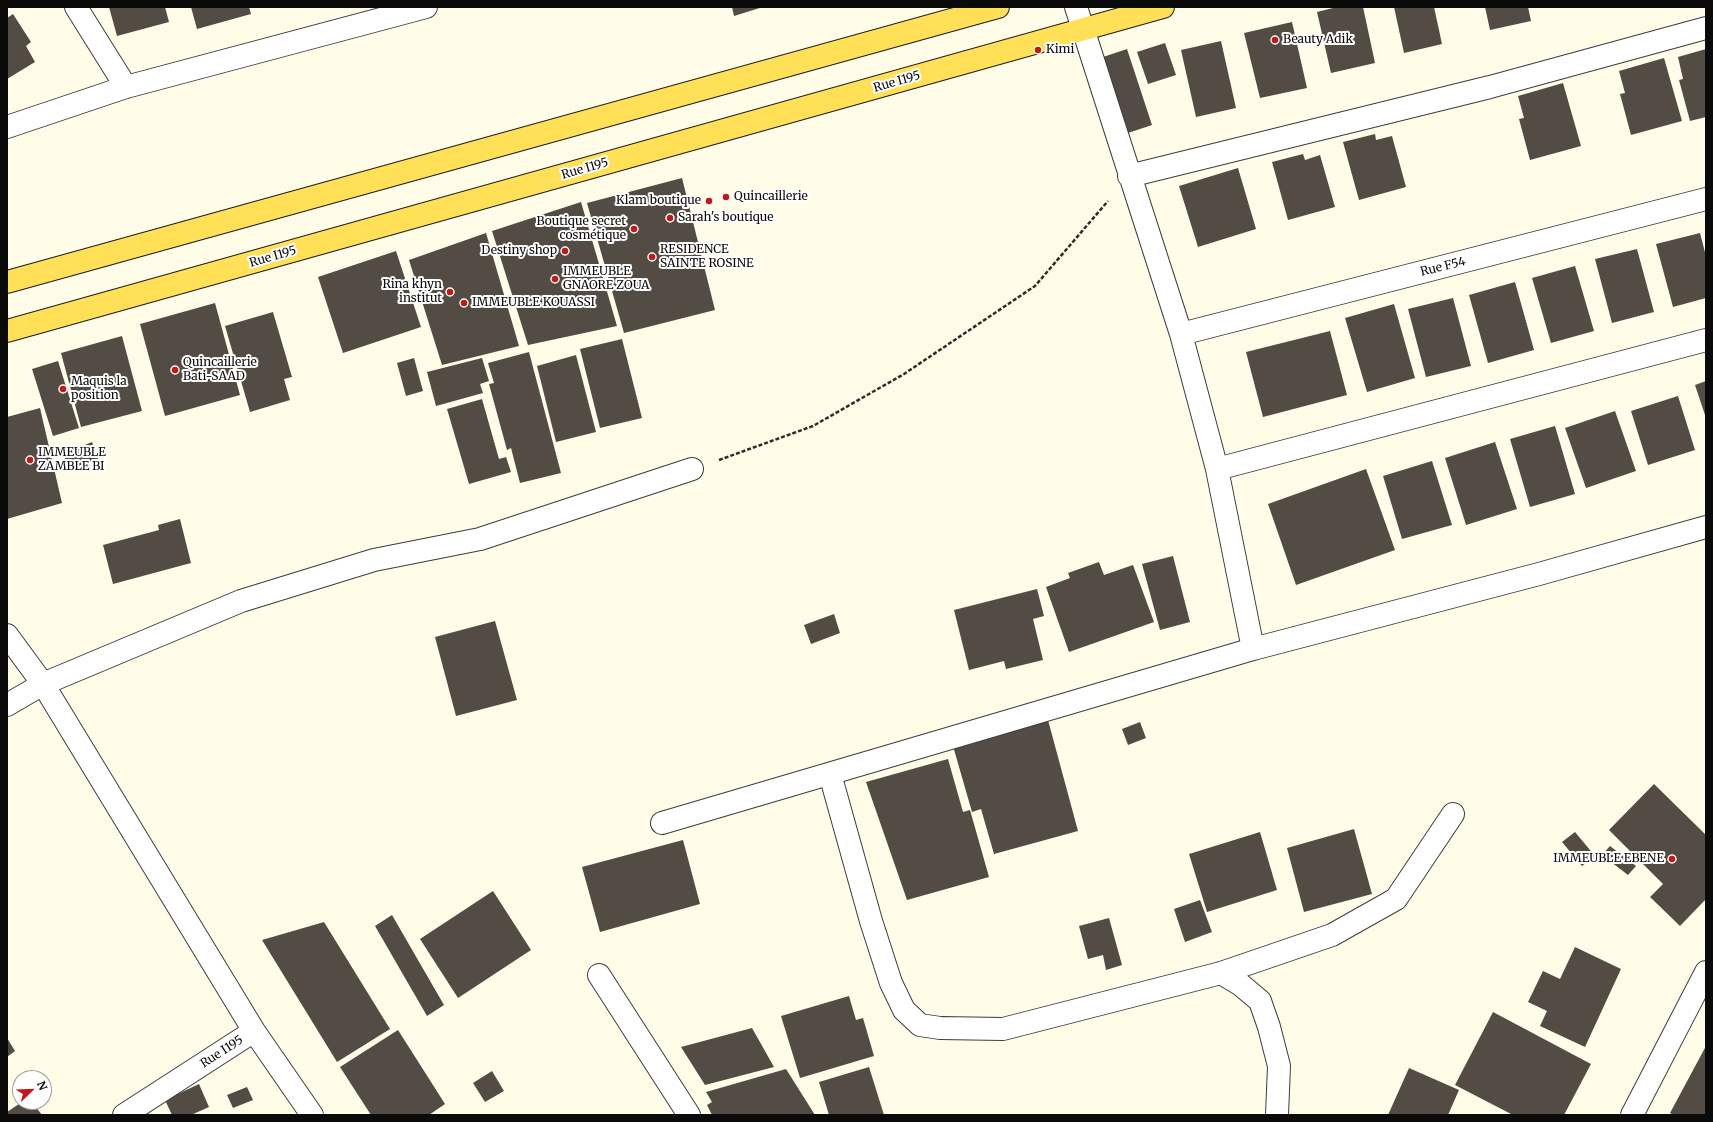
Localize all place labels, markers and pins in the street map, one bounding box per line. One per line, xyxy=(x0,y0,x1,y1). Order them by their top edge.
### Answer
place label: Beauty Adik xyxy=(1283,33,1353,47)
marker: Beauty Adik xyxy=(1270,35,1280,45)
place label: Kimi xyxy=(1046,43,1074,57)
marker: Kimi xyxy=(1033,45,1043,55)
place label: Quincaillerie xyxy=(734,190,808,204)
marker: Quincaillerie xyxy=(721,192,731,202)
place label: Klam boutique xyxy=(616,194,701,208)
marker: Klam boutique xyxy=(704,196,714,206)
place label: Sarah's boutique xyxy=(678,211,774,225)
marker: Sarah's boutique xyxy=(665,213,675,223)
place label: Boutique secret cosmétique xyxy=(536,215,626,243)
marker: Boutique secret cosmétique xyxy=(629,224,639,234)
place label: RESIDENCE SAINTE ROSINE xyxy=(660,243,754,271)
place label: Destiny shop xyxy=(481,244,557,258)
marker: Destiny shop xyxy=(560,246,570,256)
marker: RESIDENCE SAINTE ROSINE xyxy=(647,252,657,262)
place label: IMMEUBLE GNAORE ZOUA xyxy=(563,265,650,293)
marker: IMMEUBLE GNAORE ZOUA xyxy=(550,274,560,284)
place label: Rina khyn institut xyxy=(382,278,442,306)
marker: Rina khyn institut xyxy=(445,287,455,297)
place label: IMMEUBLE KOUASSI xyxy=(472,296,595,310)
marker: IMMEUBLE KOUASSI xyxy=(459,298,469,308)
place label: Quincaillerie Bati-SAAD xyxy=(183,356,257,384)
marker: Quincaillerie Bati-SAAD xyxy=(170,365,180,375)
place label: Maquis la position xyxy=(71,375,127,403)
marker: Maquis la position xyxy=(58,384,68,394)
place label: IMMEUBLE ZAMBLE BI xyxy=(38,446,106,474)
marker: IMMEUBLE ZAMBLE BI xyxy=(25,455,35,465)
place label: IMMEUBLE EBENE xyxy=(1553,852,1664,866)
marker: IMMEUBLE EBENE xyxy=(1667,854,1677,864)

